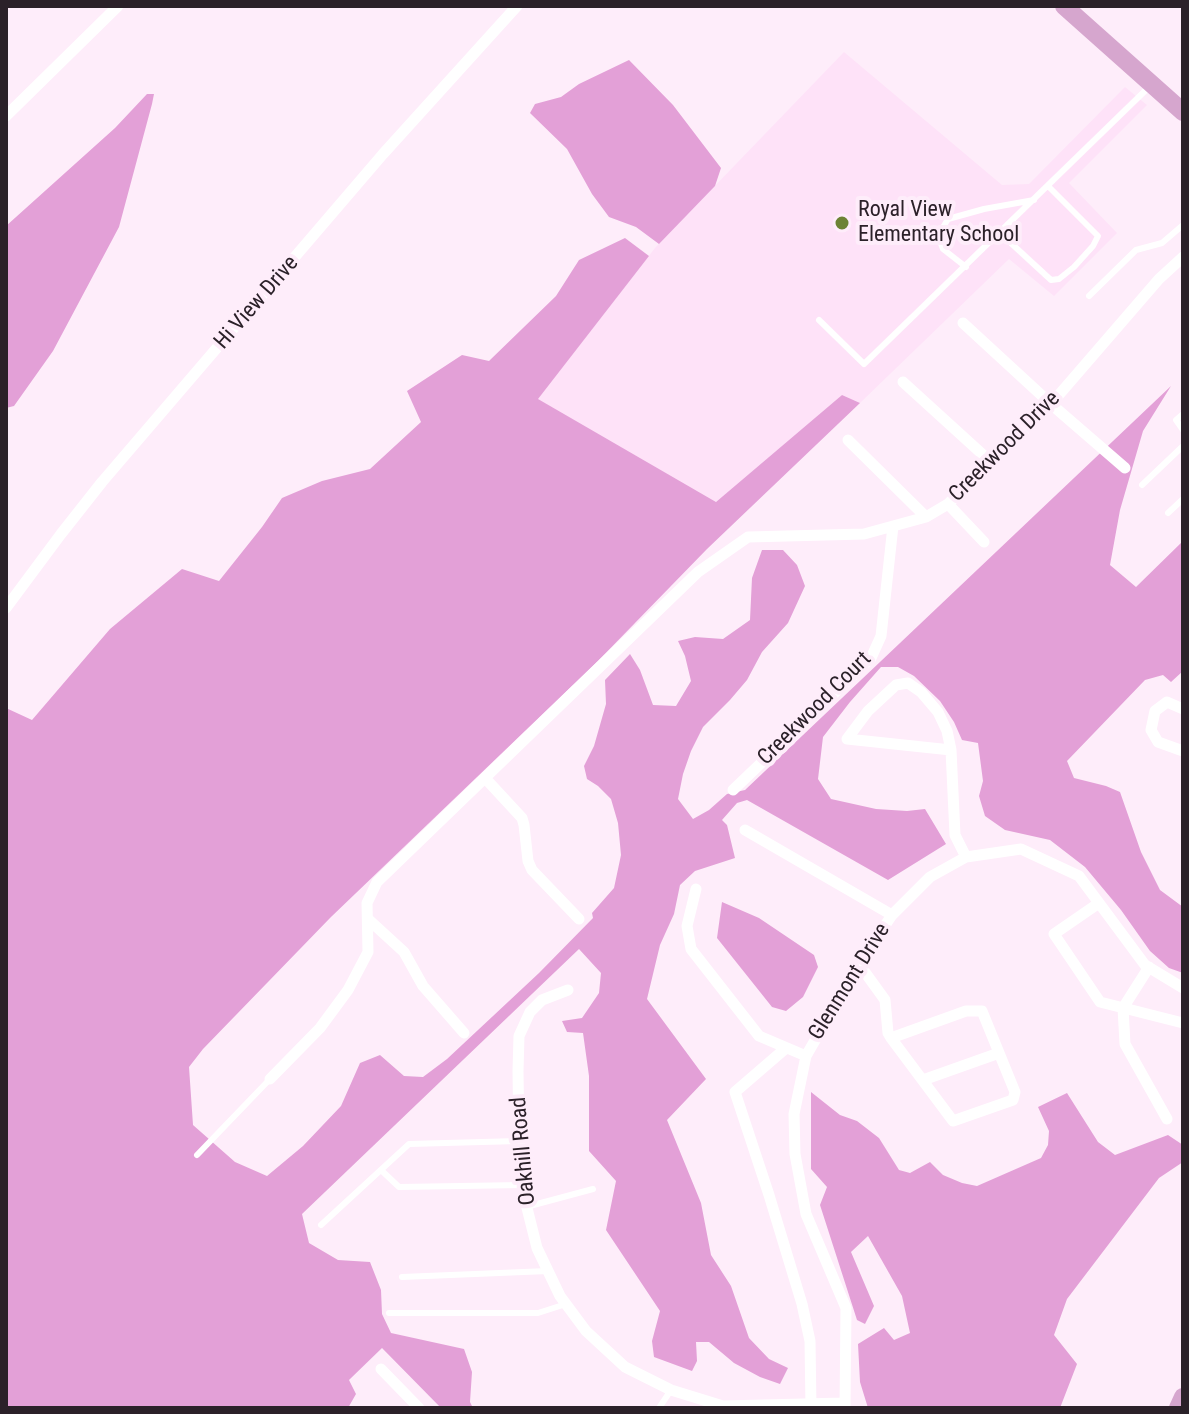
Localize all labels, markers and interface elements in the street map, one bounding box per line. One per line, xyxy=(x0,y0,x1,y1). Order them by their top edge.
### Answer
place label: Royal View Elementary School xyxy=(858,197,1019,248)
marker: Royal View Elementary School xyxy=(833,214,851,232)
street label: Hi View Drive xyxy=(209,251,305,355)
street label: Creekwood Drive xyxy=(944,386,1066,508)
street label: Creekwood Court xyxy=(753,647,877,771)
street label: Glenmont Drive xyxy=(804,919,896,1045)
street label: Oakhill Road xyxy=(506,1096,542,1206)

